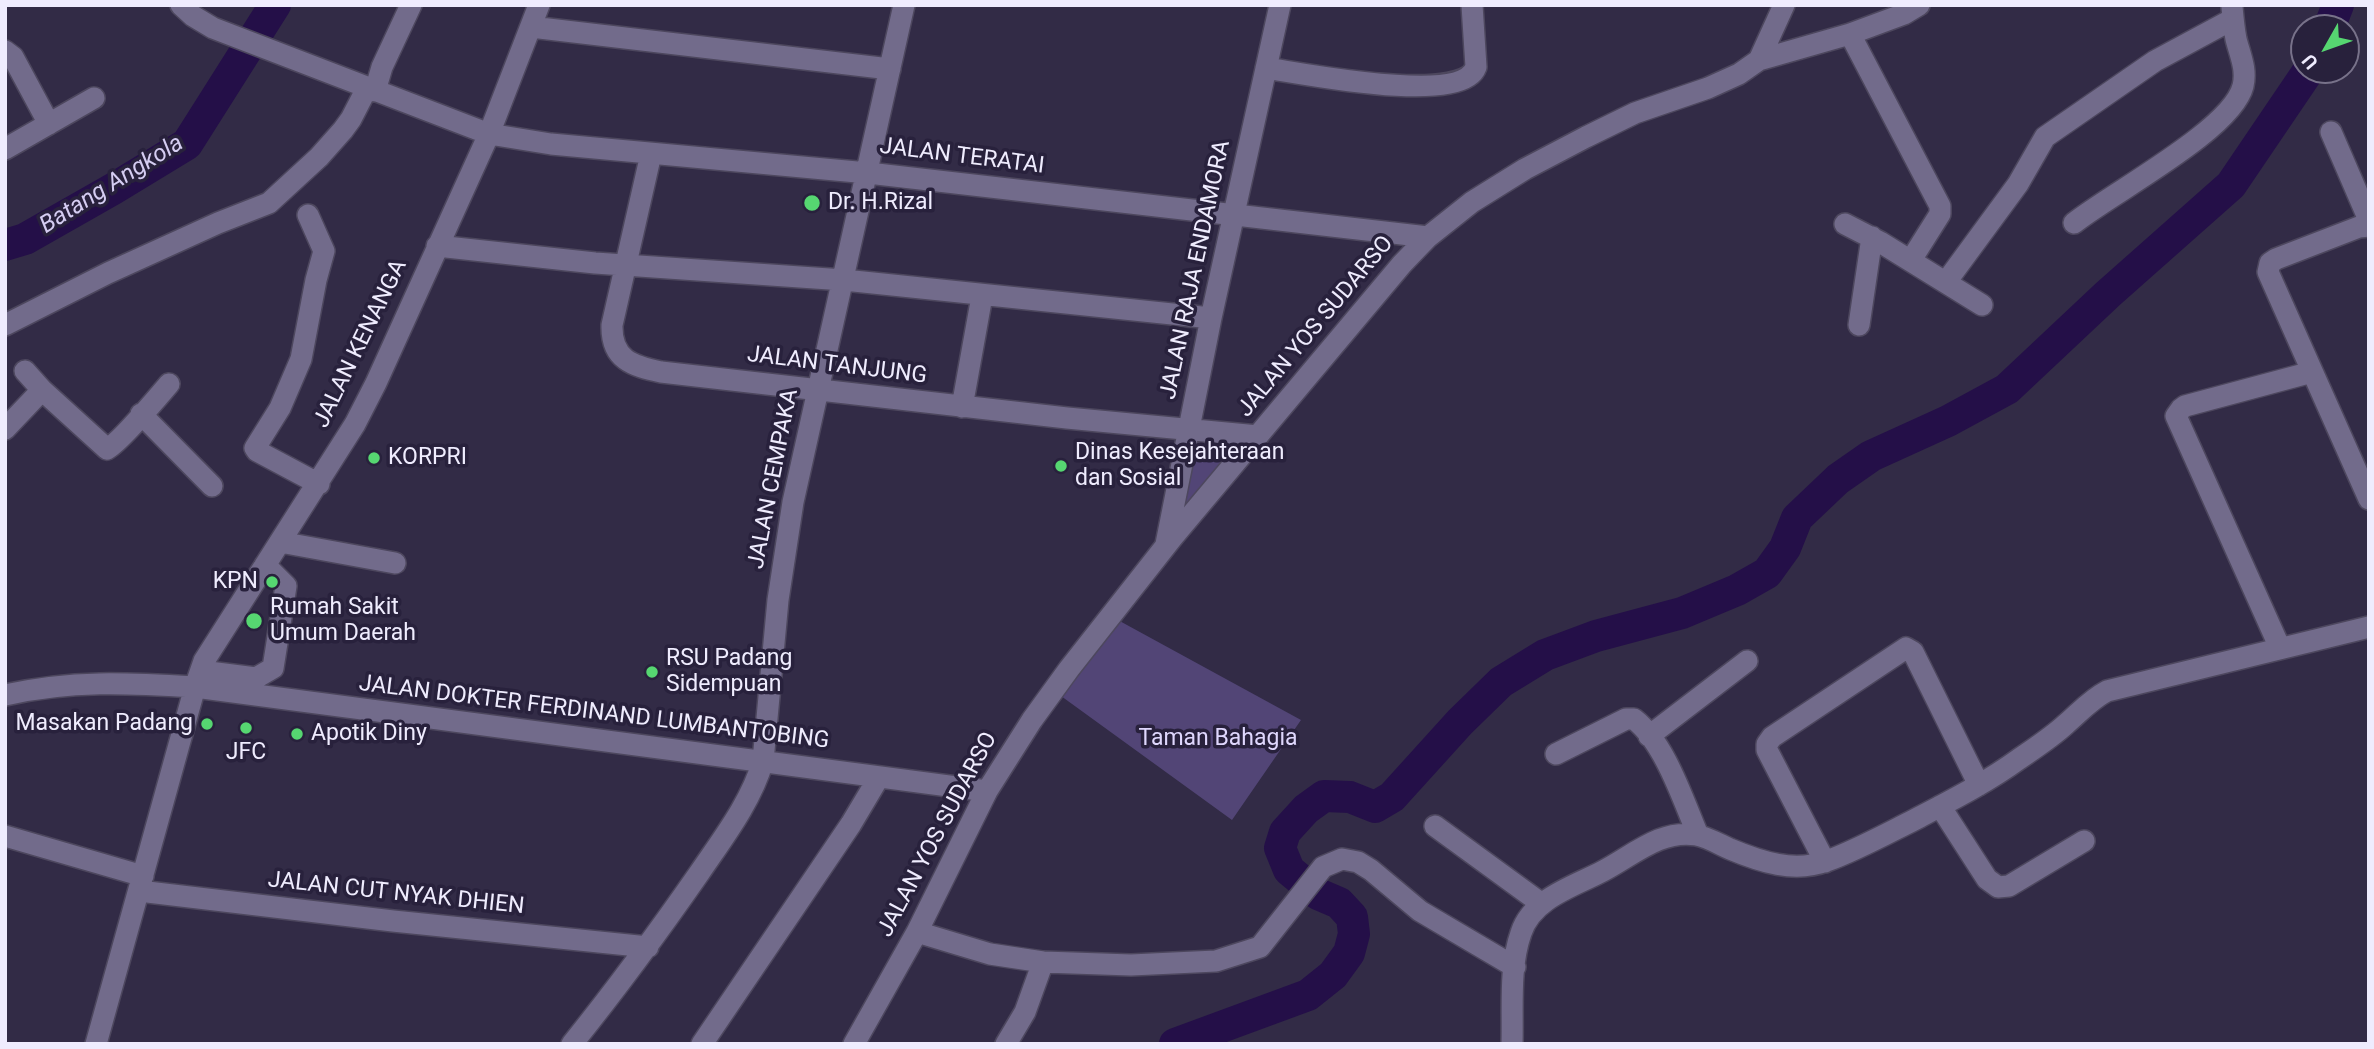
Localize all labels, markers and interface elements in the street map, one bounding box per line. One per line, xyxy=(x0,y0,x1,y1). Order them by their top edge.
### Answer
north arrow xyxy=(2290,14,2360,84)
text: U xyxy=(2297,49,2323,74)
water label: Batang Angkola xyxy=(35,129,189,241)
street label: JALAN TERATAI xyxy=(878,133,1046,181)
street label: JALAN RAJA ENDAMORA xyxy=(1155,138,1237,402)
place label: Dr. H.Rizal xyxy=(828,189,933,217)
marker: Dr. H.Rizal xyxy=(802,193,822,213)
street label: JALAN YOS SUDARSO xyxy=(1232,231,1400,423)
street label: JALAN KENANGA xyxy=(308,256,414,432)
street label: JALAN TANJUNG xyxy=(745,341,929,391)
street label: JALAN CEMPAKA xyxy=(743,387,805,571)
place label: Dinas Kesejahteraan dan Sosial xyxy=(1075,439,1284,493)
place label: KORPRI xyxy=(388,444,467,472)
marker: KORPRI xyxy=(366,450,382,466)
marker: Dinas Kesejahteraan dan Sosial xyxy=(1053,458,1069,474)
place label: KPN xyxy=(213,568,258,596)
marker: KPN xyxy=(264,574,280,590)
place label: Rumah Sakit Umum Daerah xyxy=(270,594,416,648)
marker: Rumah Sakit Umum Daerah xyxy=(244,611,264,631)
place label: RSU Padang Sidempuan xyxy=(666,645,792,699)
marker: RSU Padang Sidempuan xyxy=(644,664,660,680)
street label: JALAN DOKTER FERDINAND LUMBANTOBING xyxy=(357,670,831,756)
place label: Masakan Padang xyxy=(15,710,193,738)
marker: Masakan Padang xyxy=(199,716,215,732)
marker: JFC xyxy=(238,720,254,736)
place label: Apotik Diny xyxy=(311,720,427,748)
park label: Taman Bahagia xyxy=(1138,725,1298,753)
marker: Apotik Diny xyxy=(289,726,305,742)
street label: JALAN YOS SUDARSO xyxy=(872,728,1004,942)
place label: JFC xyxy=(226,739,266,767)
street label: JALAN CUT NYAK DHIEN xyxy=(266,867,526,921)

